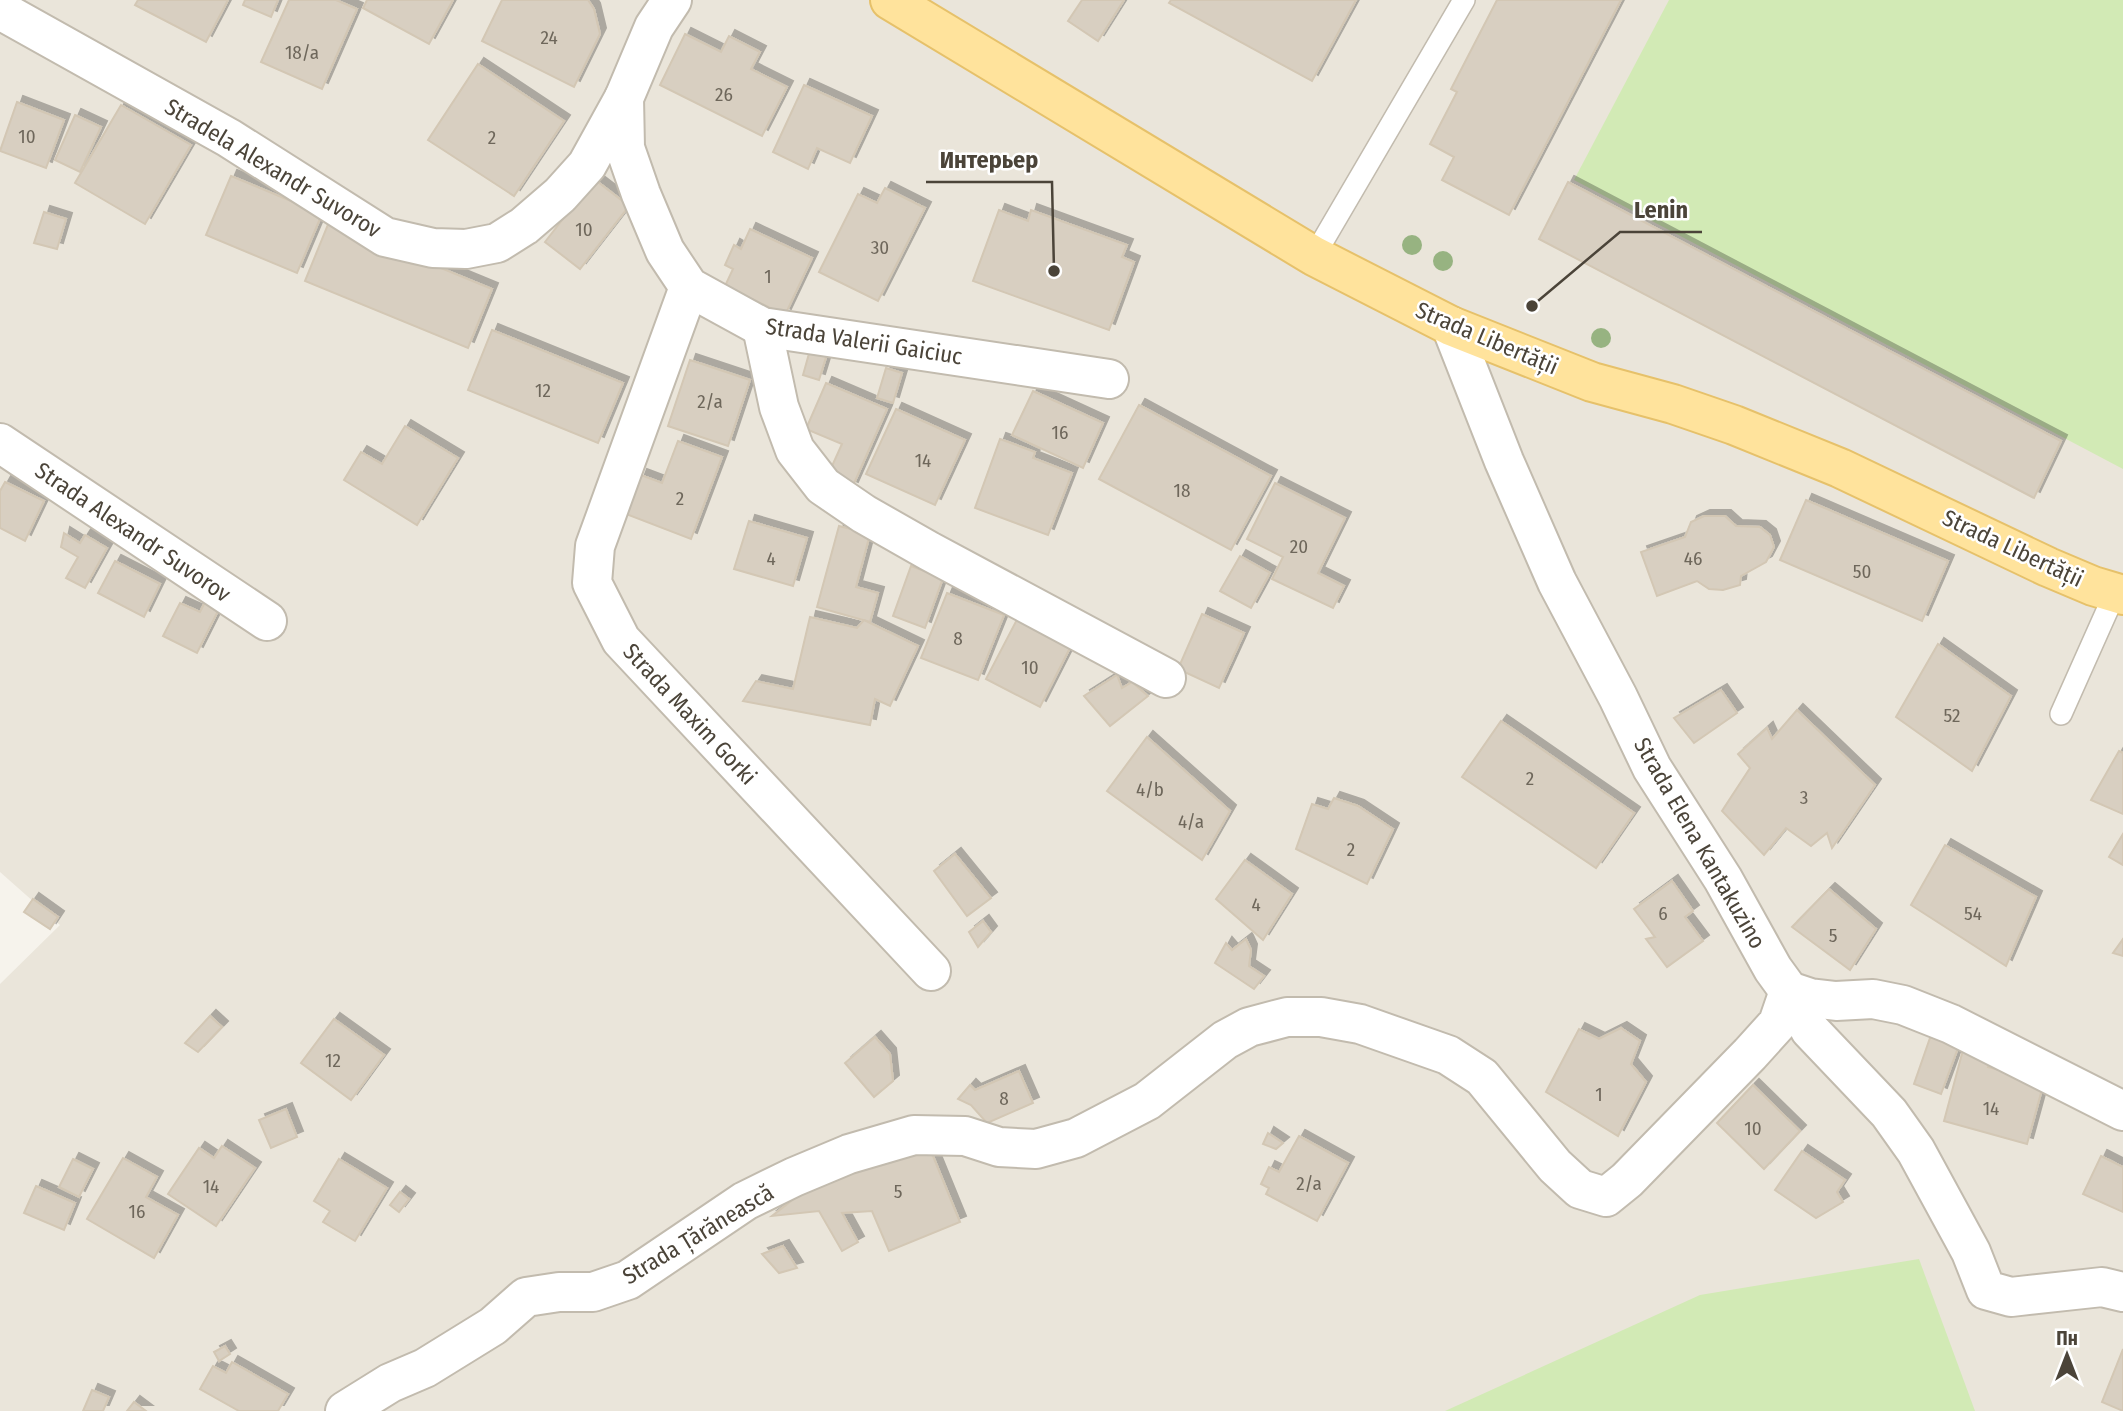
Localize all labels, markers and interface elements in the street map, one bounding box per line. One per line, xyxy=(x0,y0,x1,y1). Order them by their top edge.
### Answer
house number: 24 xyxy=(540,26,558,49)
house number: 18/a xyxy=(285,41,319,64)
house number: 26 xyxy=(715,83,733,106)
street label: Stradela Alexandr Suvorov xyxy=(160,92,387,244)
house number: 10 xyxy=(18,125,36,148)
house number: 2 xyxy=(488,126,496,149)
callout: Интерьер xyxy=(926,137,1052,182)
text: Интерьер xyxy=(940,146,1038,174)
callout: Lenin xyxy=(1620,187,1702,232)
text: Lenin xyxy=(1634,196,1688,224)
house number: 10 xyxy=(575,218,593,241)
house number: 30 xyxy=(871,236,889,259)
house number: 1 xyxy=(764,265,772,288)
street label: Strada Libertății xyxy=(1411,295,1562,381)
street label: Strada Valerii Gaiciuc xyxy=(764,312,964,370)
house number: 12 xyxy=(535,379,551,402)
house number: 2/a xyxy=(697,390,723,413)
house number: 16 xyxy=(1052,421,1068,444)
house number: 14 xyxy=(915,449,931,472)
street label: Strada Alexandr Suvorov xyxy=(30,456,237,608)
house number: 18 xyxy=(1174,479,1190,502)
house number: 2 xyxy=(676,487,684,510)
street label: Strada Libertății xyxy=(1938,503,2088,594)
house number: 20 xyxy=(1290,535,1308,558)
house number: 4 xyxy=(766,547,776,570)
house number: 46 xyxy=(1684,547,1702,570)
house number: 50 xyxy=(1853,560,1871,583)
house number: 8 xyxy=(953,627,963,650)
street label: Strada Maxim Gorki xyxy=(617,638,763,790)
house number: 10 xyxy=(1021,656,1039,679)
house number: 52 xyxy=(1944,704,1960,727)
street label: Strada Elena Kantakuzino xyxy=(1628,733,1772,953)
house number: 2 xyxy=(1526,767,1534,790)
house number: 4/b xyxy=(1136,778,1164,801)
house number: 3 xyxy=(1800,786,1808,809)
house number: 4/a xyxy=(1178,810,1204,833)
house number: 2 xyxy=(1347,838,1355,861)
house number: 4 xyxy=(1251,893,1261,916)
house number: 6 xyxy=(1658,902,1668,925)
house number: 54 xyxy=(1964,902,1982,925)
house number: 5 xyxy=(1829,924,1837,947)
house number: 12 xyxy=(325,1049,341,1072)
house number: 1 xyxy=(1595,1083,1603,1106)
house number: 8 xyxy=(999,1087,1009,1110)
house number: 14 xyxy=(1983,1097,1999,1120)
house number: 10 xyxy=(1744,1117,1762,1140)
house number: 2/a xyxy=(1296,1172,1322,1195)
house number: 14 xyxy=(203,1175,219,1198)
street label: Strada Țărănească xyxy=(618,1178,780,1292)
house number: 5 xyxy=(894,1180,902,1203)
house number: 16 xyxy=(129,1200,145,1223)
north arrow xyxy=(2032,1320,2102,1390)
text: Пн xyxy=(2056,1327,2078,1350)

